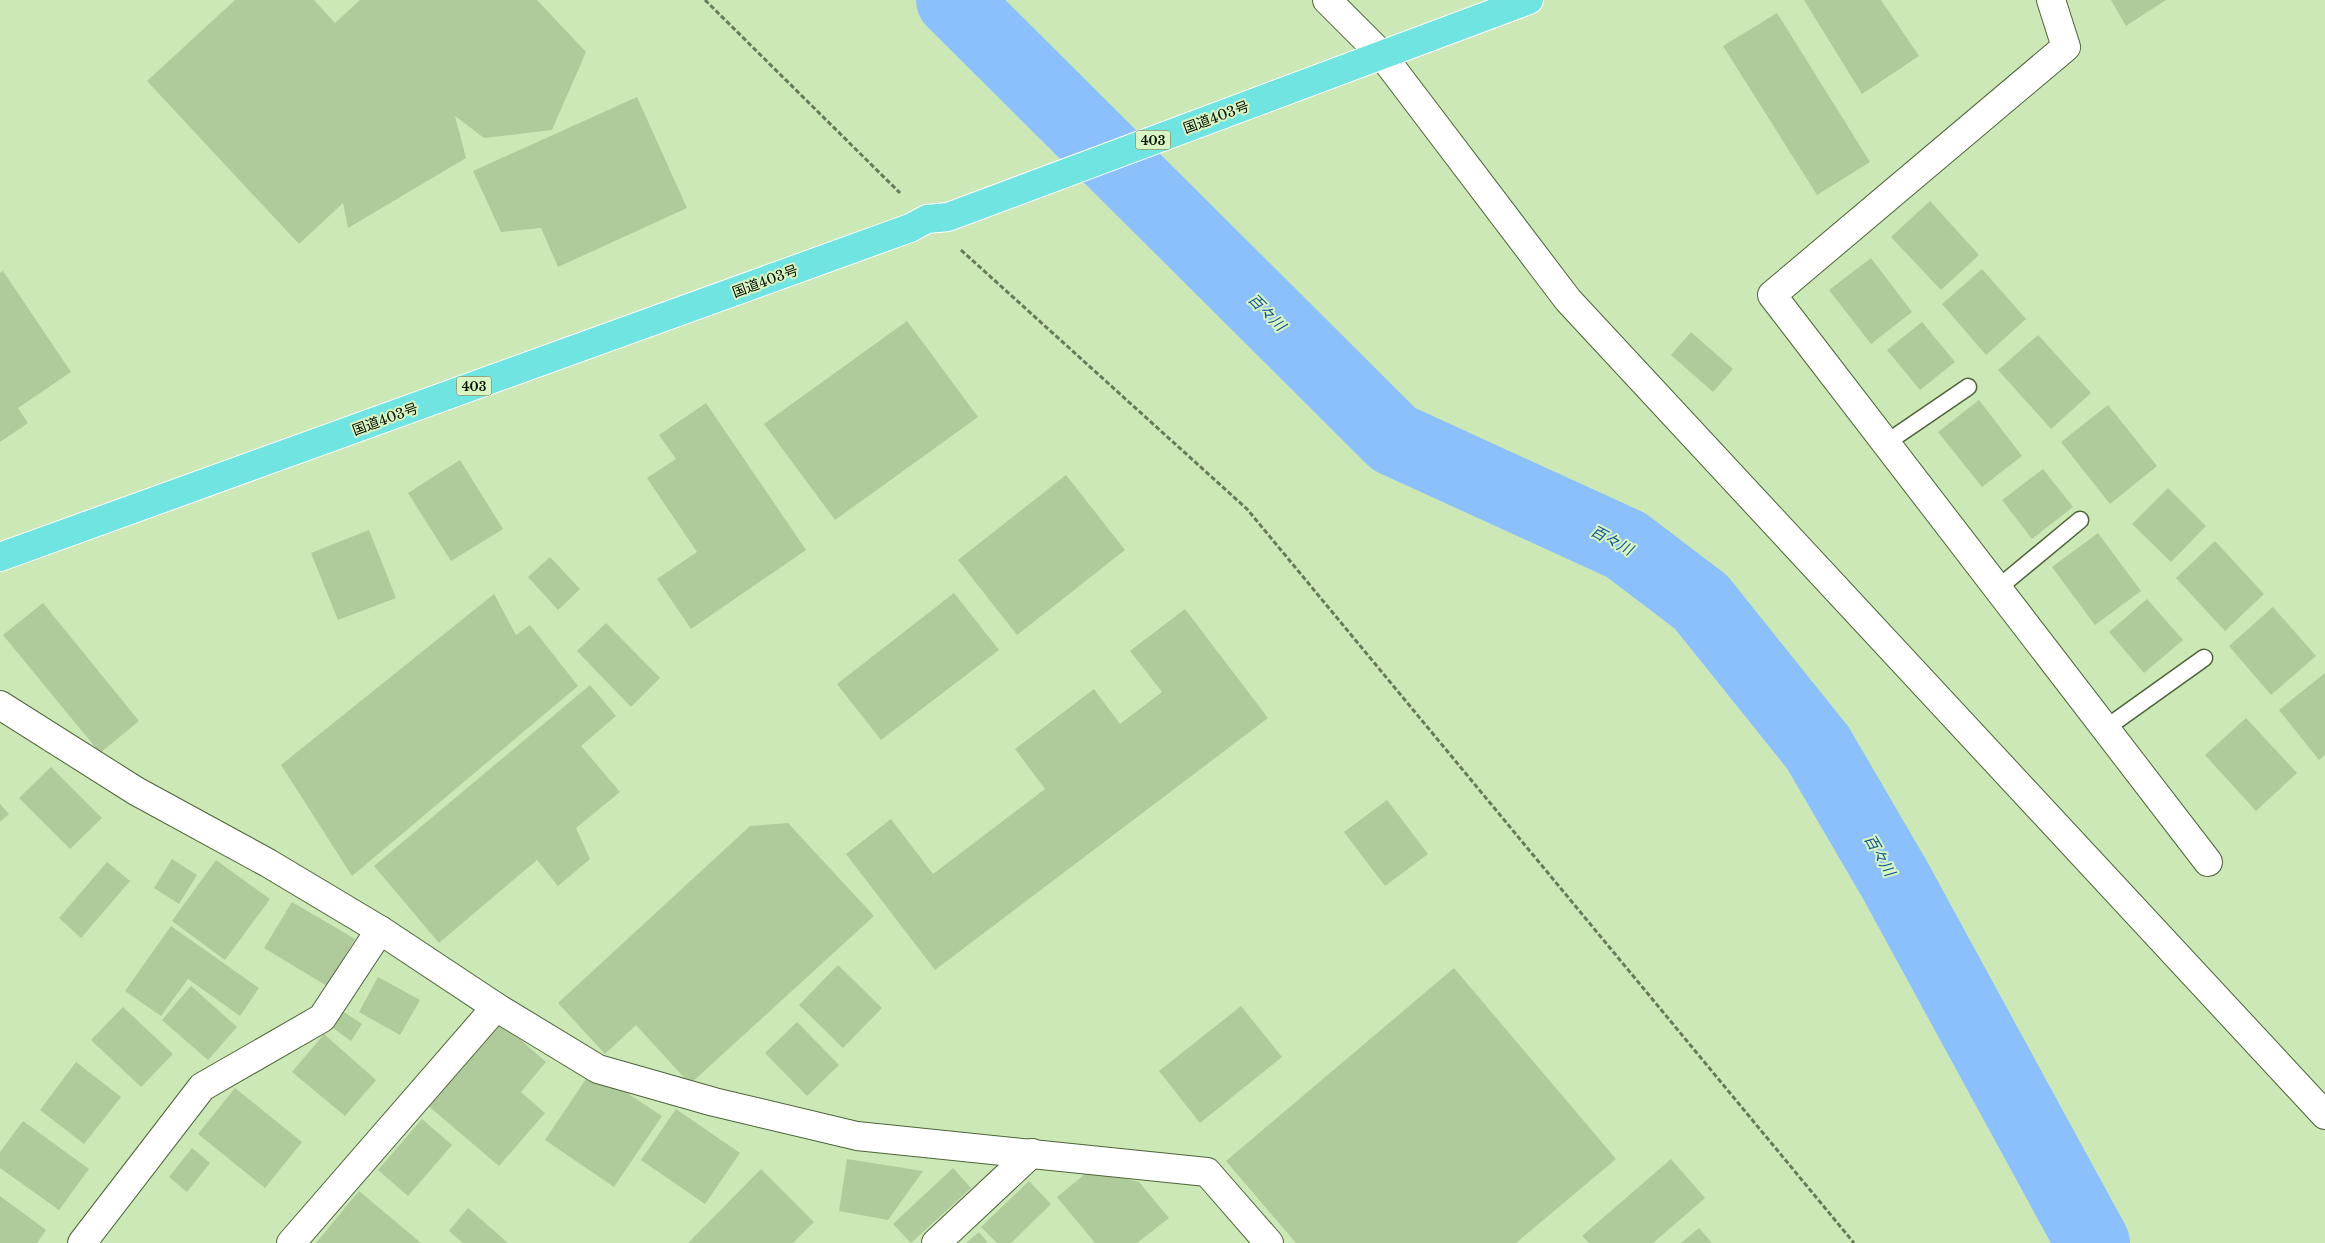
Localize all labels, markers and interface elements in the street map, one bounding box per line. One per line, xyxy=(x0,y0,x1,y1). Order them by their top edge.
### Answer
street label: 国道403号 xyxy=(1181,97,1251,137)
road number: 403 xyxy=(1136,130,1170,150)
street label: 国道403号 xyxy=(730,261,800,301)
water label: 百々川 xyxy=(1244,289,1291,336)
road number: 403 xyxy=(456,376,492,396)
street label: 国道403号 xyxy=(350,399,420,439)
water label: 百々川 xyxy=(1588,521,1638,560)
water label: 百々川 xyxy=(1861,831,1900,881)

